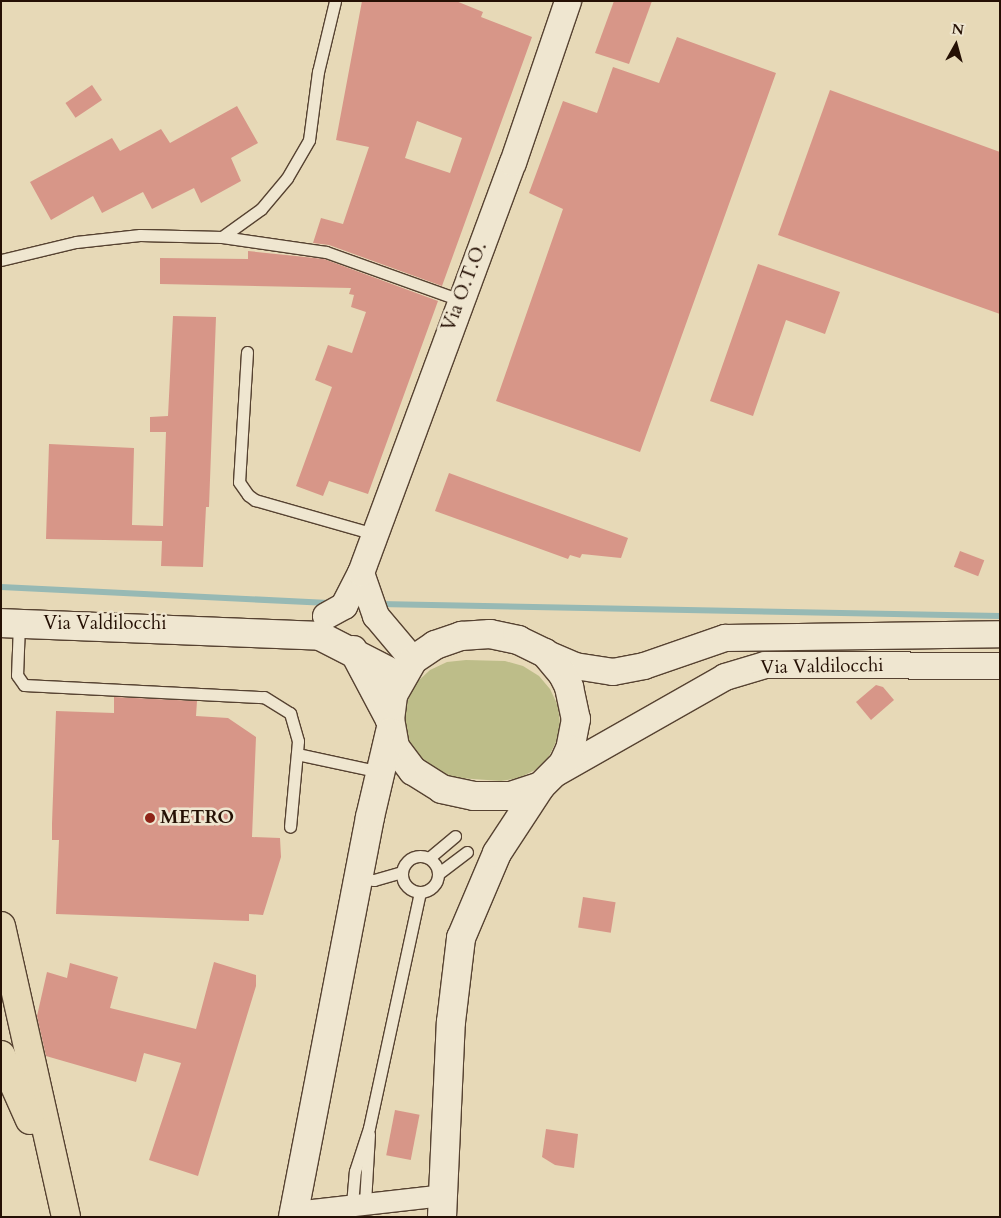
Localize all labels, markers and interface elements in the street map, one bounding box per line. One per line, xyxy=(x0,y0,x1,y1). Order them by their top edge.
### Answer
text: N xyxy=(951,19,965,40)
north arrow xyxy=(931,20,981,70)
street label: Via O.T.O. xyxy=(438,239,492,335)
street label: Via Valdilocchi xyxy=(43,613,167,635)
street label: Via Valdilocchi xyxy=(760,655,884,679)
place label: METRO xyxy=(160,807,234,829)
marker: METRO xyxy=(144,812,156,824)

